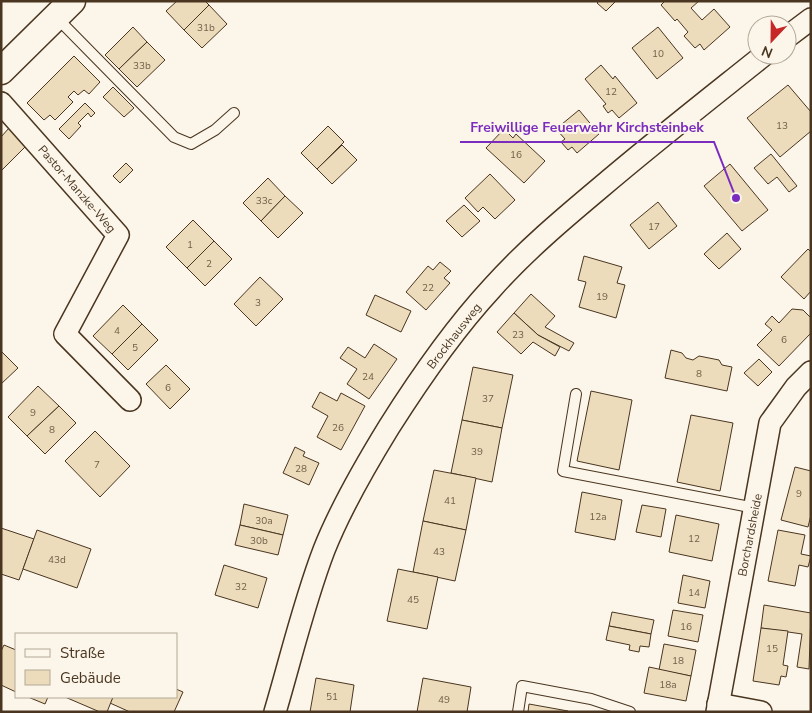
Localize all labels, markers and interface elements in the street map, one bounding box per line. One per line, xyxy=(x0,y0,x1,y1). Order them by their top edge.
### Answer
north arrow xyxy=(747,15,797,65)
house number: 31b xyxy=(197,21,215,35)
text: N xyxy=(759,41,776,62)
house number: 10 xyxy=(652,47,664,61)
house number: 33b xyxy=(133,59,151,73)
house number: 12 xyxy=(605,85,617,99)
callout: Freiwillige Feuerwehr Kirchsteinbek xyxy=(460,113,714,142)
text: Freiwillige Feuerwehr Kirchsteinbek xyxy=(470,118,704,137)
house number: 13 xyxy=(776,119,788,133)
street label: Pastor-Manzke-Weg xyxy=(35,142,119,236)
house number: 16 xyxy=(510,148,522,162)
house number: 33c xyxy=(256,194,273,208)
house number: 17 xyxy=(648,220,660,234)
house number: 1 xyxy=(187,238,193,252)
house number: 2 xyxy=(206,257,212,271)
house number: 22 xyxy=(422,281,434,295)
house number: 19 xyxy=(596,290,608,304)
house number: 3 xyxy=(255,296,261,310)
street label: Brockhausweg xyxy=(423,300,485,372)
house number: 4 xyxy=(114,324,120,338)
house number: 23 xyxy=(512,328,524,342)
house number: 6 xyxy=(781,333,787,347)
house number: 5 xyxy=(132,341,138,355)
house number: 8 xyxy=(696,367,702,381)
house number: 24 xyxy=(362,370,374,384)
house number: 6 xyxy=(165,381,171,395)
house number: 37 xyxy=(482,392,494,406)
house number: 9 xyxy=(30,406,36,420)
house number: 26 xyxy=(332,421,344,435)
house number: 8 xyxy=(49,423,55,437)
house number: 39 xyxy=(471,445,483,459)
house number: 7 xyxy=(94,458,100,472)
house number: 28 xyxy=(295,462,307,476)
house number: 9 xyxy=(796,487,802,501)
street label: Borchardsheide xyxy=(734,492,766,578)
house number: 41 xyxy=(444,494,456,508)
house number: 12a xyxy=(589,510,607,524)
house number: 30a xyxy=(255,514,273,528)
house number: 12 xyxy=(688,532,700,546)
house number: 30b xyxy=(250,534,268,548)
house number: 43 xyxy=(433,545,445,559)
house number: 43d xyxy=(48,553,66,567)
house number: 32 xyxy=(235,580,247,594)
house number: 14 xyxy=(688,586,700,600)
house number: 45 xyxy=(407,593,419,607)
house number: 16 xyxy=(680,620,692,634)
legend xyxy=(15,633,178,698)
house number: 15 xyxy=(766,642,778,656)
text: Straße xyxy=(60,643,105,663)
house number: 18 xyxy=(672,654,684,668)
text: Gebäude xyxy=(60,668,121,688)
house number: 18a xyxy=(659,678,677,692)
house number: 51 xyxy=(326,690,338,704)
house number: 49 xyxy=(438,693,450,707)

